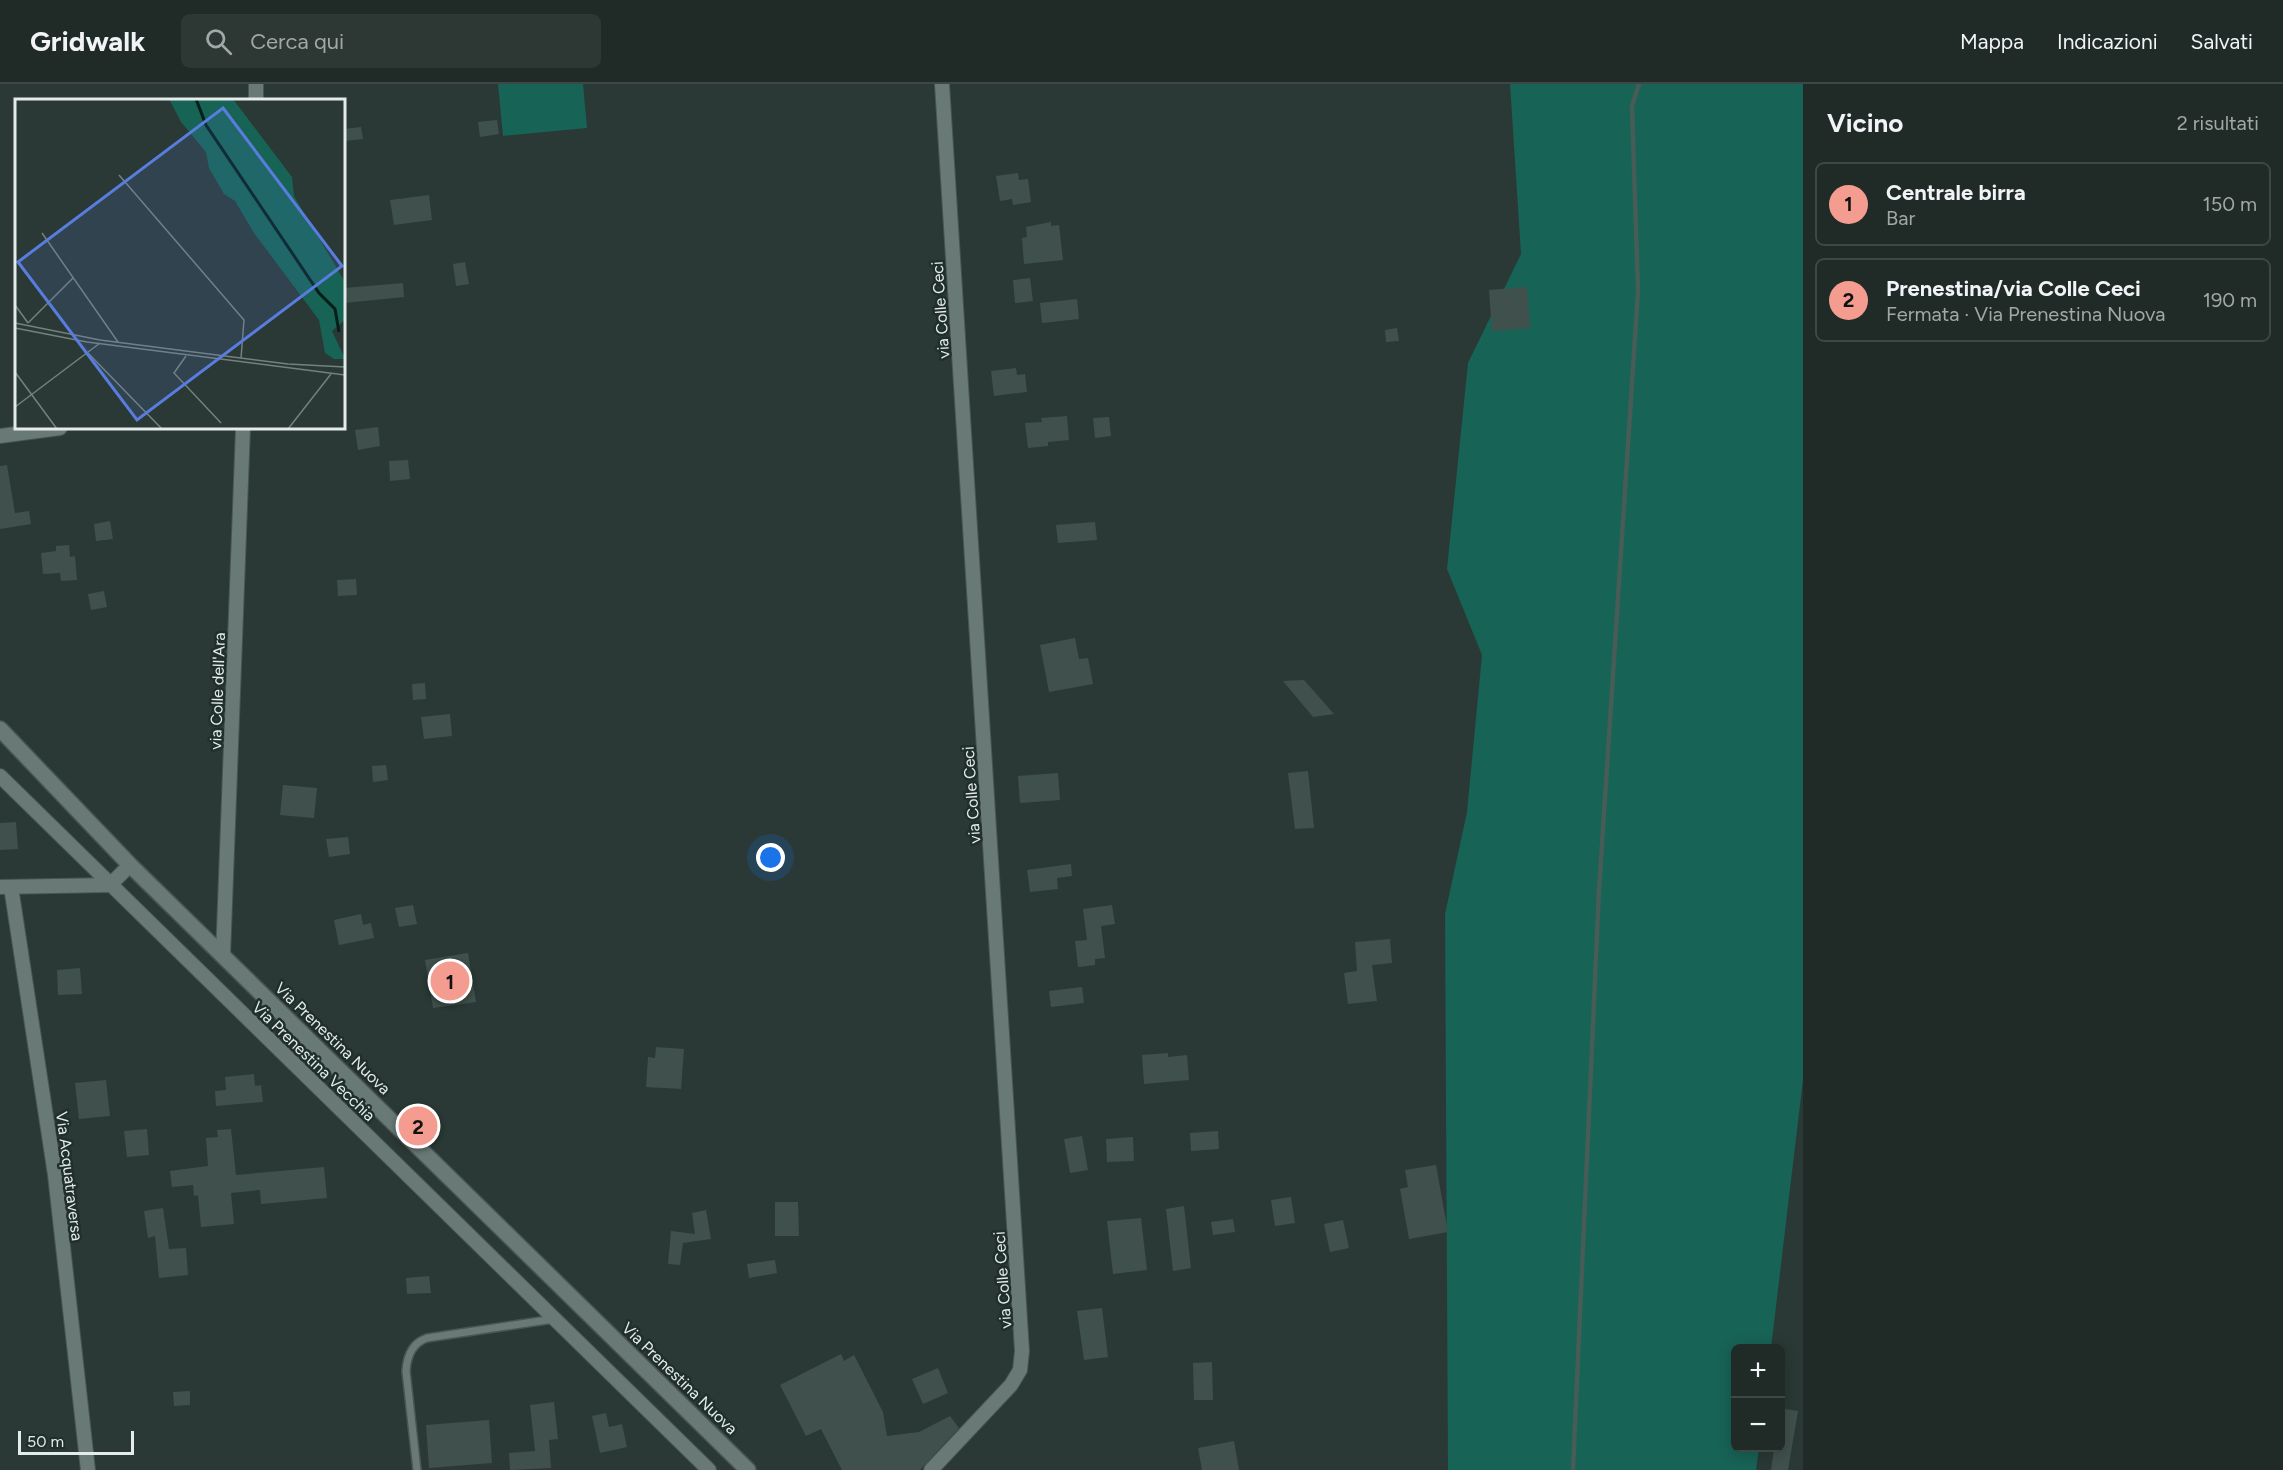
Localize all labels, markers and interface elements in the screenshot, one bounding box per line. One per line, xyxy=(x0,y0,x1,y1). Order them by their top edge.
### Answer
search box xyxy=(181,14,601,68)
text: Gridwalk xyxy=(30,24,145,58)
icon: search xyxy=(202,25,235,58)
text: Cerca qui xyxy=(250,28,344,55)
text: Mappa xyxy=(1960,29,2024,54)
text: Indicazioni xyxy=(2057,29,2158,54)
text: Salvati xyxy=(2191,29,2253,54)
inset map xyxy=(15,99,345,429)
text: Vicino xyxy=(1827,107,1903,139)
text: 2 risultati xyxy=(2177,111,2259,135)
text: Centrale birra xyxy=(1886,179,2026,206)
text: 1 xyxy=(1844,192,1853,216)
text: 150 m xyxy=(2202,192,2257,216)
text: Bar xyxy=(1886,206,1915,230)
street label: via Colle Ceci xyxy=(928,261,953,359)
text: Prenestina/via Colle Ceci xyxy=(1886,275,2141,302)
text: 2 xyxy=(1843,288,1854,312)
text: 190 m xyxy=(2203,288,2257,312)
text: Fermata · Via Prenestina Nuova xyxy=(1886,302,2165,326)
street label: via Colle dell'Ara xyxy=(206,632,229,750)
street label: via Colle Ceci xyxy=(959,746,984,844)
your location xyxy=(756,843,785,872)
pin: 1 xyxy=(430,958,470,1004)
street label: Via Prenestina Nuova xyxy=(271,978,394,1098)
street label: Via Prenestina Vecchia xyxy=(248,998,379,1125)
pin: 2 xyxy=(398,1104,438,1148)
street label: Via Acquatraversa xyxy=(52,1110,87,1242)
street label: via Colle Ceci xyxy=(990,1231,1015,1329)
street label: Via Prenestina Nuova xyxy=(618,1318,741,1438)
map controls xyxy=(1731,1344,1785,1452)
button: + xyxy=(1731,1344,1785,1398)
button: − xyxy=(1731,1398,1785,1452)
scale bar xyxy=(18,1428,134,1456)
text: 50 m xyxy=(27,1432,64,1451)

